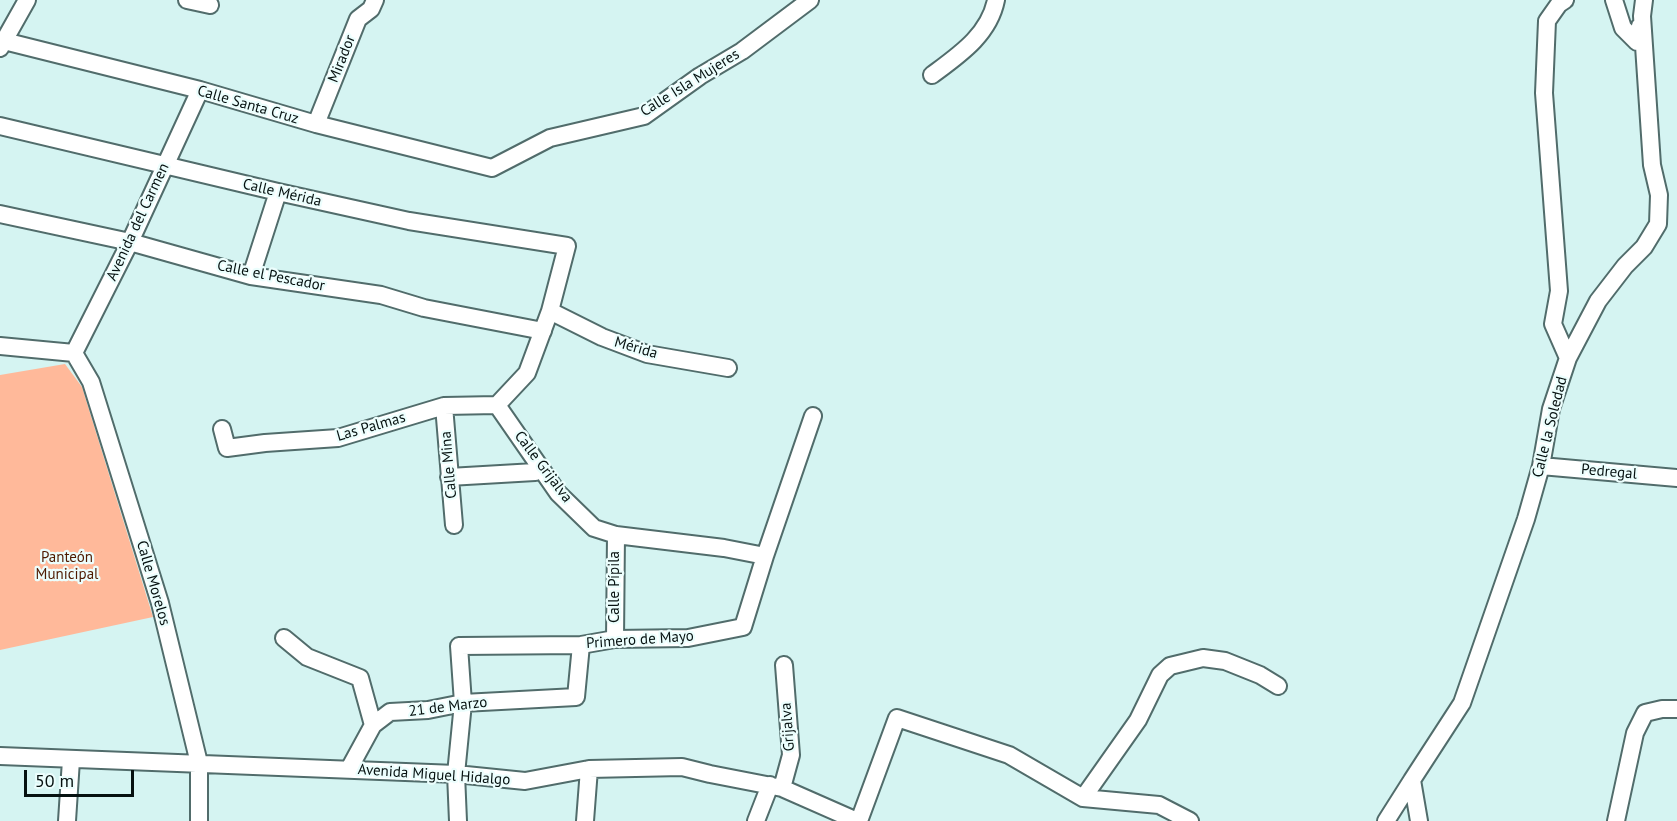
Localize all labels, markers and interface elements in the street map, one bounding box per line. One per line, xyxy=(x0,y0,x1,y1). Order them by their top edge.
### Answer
street label: Mirador xyxy=(324,33,360,85)
street label: Calle Isla Mujeres xyxy=(637,45,743,121)
street label: Calle Santa Cruz xyxy=(195,82,301,128)
street label: Avenida del Carmen xyxy=(103,160,173,284)
street label: Calle Mérida xyxy=(241,175,323,211)
street label: Calle el Pescador xyxy=(216,257,326,295)
street label: Mérida xyxy=(612,333,660,363)
street label: Calle la Soledad xyxy=(1529,375,1571,479)
street label: Las Palmas xyxy=(334,409,408,445)
street label: Calle Grijalva xyxy=(510,428,576,506)
street label: Calle Mina xyxy=(437,431,461,499)
street label: Pedregal xyxy=(1580,461,1638,483)
street label: Calle Morelos xyxy=(132,538,174,628)
park label: Panteón Municipal xyxy=(36,549,98,584)
street label: Calle Pípila xyxy=(606,551,624,623)
street label: Primero de Mayo xyxy=(586,627,694,653)
street label: 21 de Marzo xyxy=(408,693,488,721)
street label: Grijalva xyxy=(777,702,799,752)
scale bar xyxy=(27,758,136,796)
street label: Avenida Miguel Hidalgo xyxy=(357,761,511,789)
text: 50 m xyxy=(35,769,74,792)

